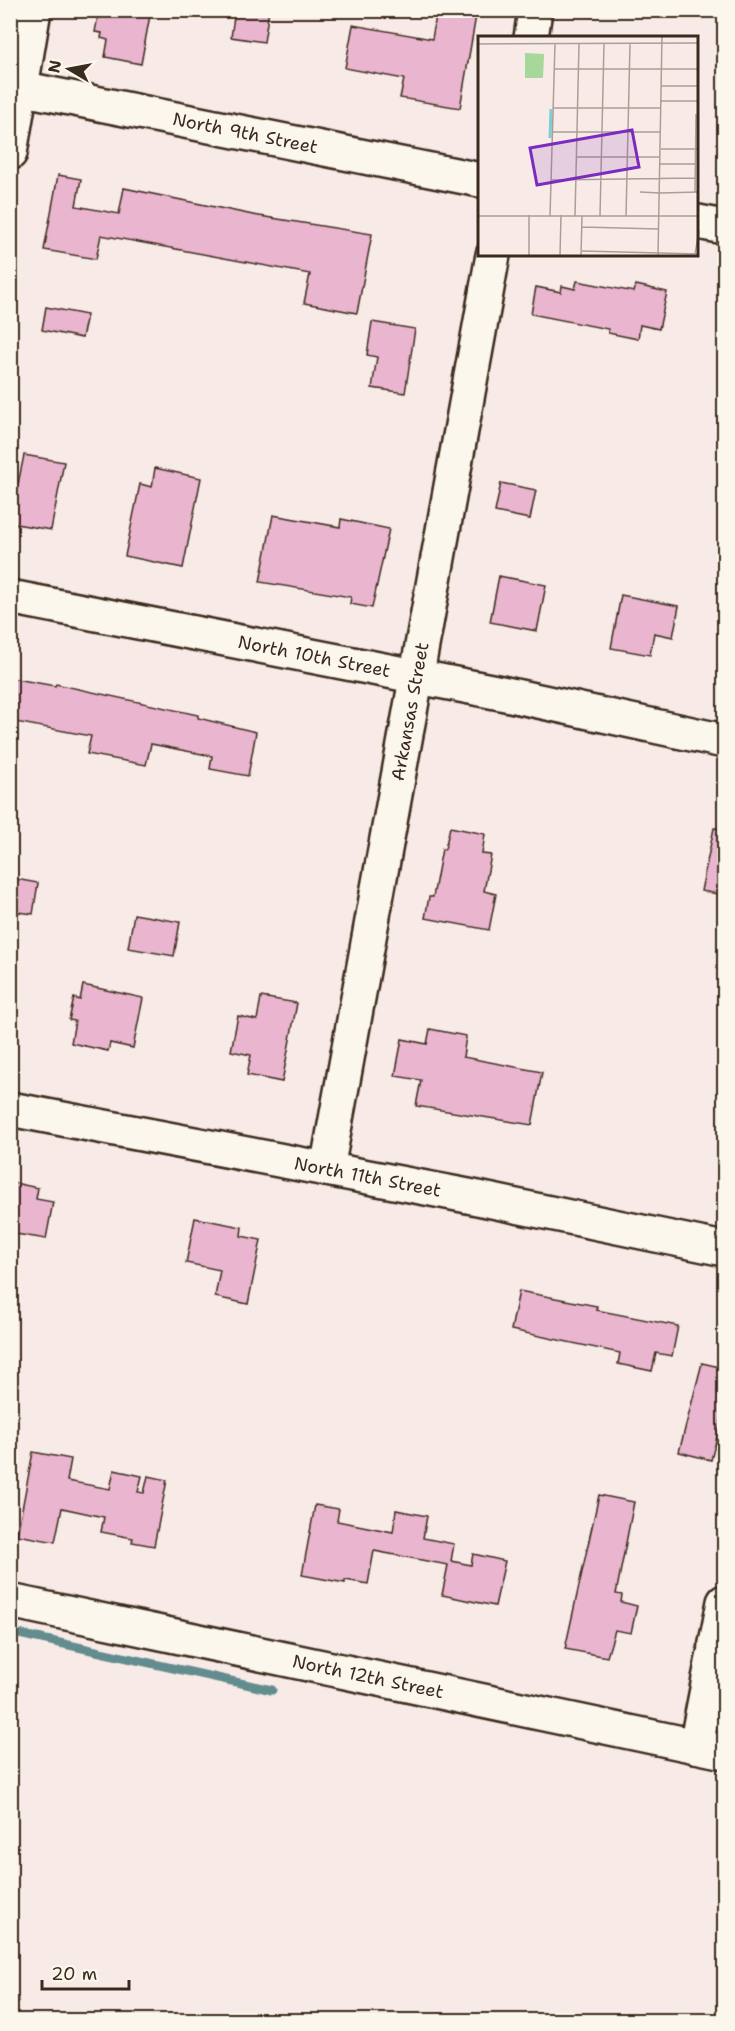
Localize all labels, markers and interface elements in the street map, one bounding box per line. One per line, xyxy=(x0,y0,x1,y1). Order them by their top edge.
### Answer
inset map xyxy=(478,36,699,256)
north arrow xyxy=(39,39,99,99)
text: N xyxy=(43,58,66,75)
street label: North 9th Street xyxy=(171,107,320,159)
street label: North 10th Street xyxy=(236,630,393,683)
street label: Arkansas Street xyxy=(386,640,434,783)
street label: North 11th Street xyxy=(292,1151,443,1203)
street label: North 12th Street xyxy=(290,1649,446,1704)
scale bar xyxy=(42,1953,129,1991)
text: 20 m xyxy=(51,1962,97,1986)

